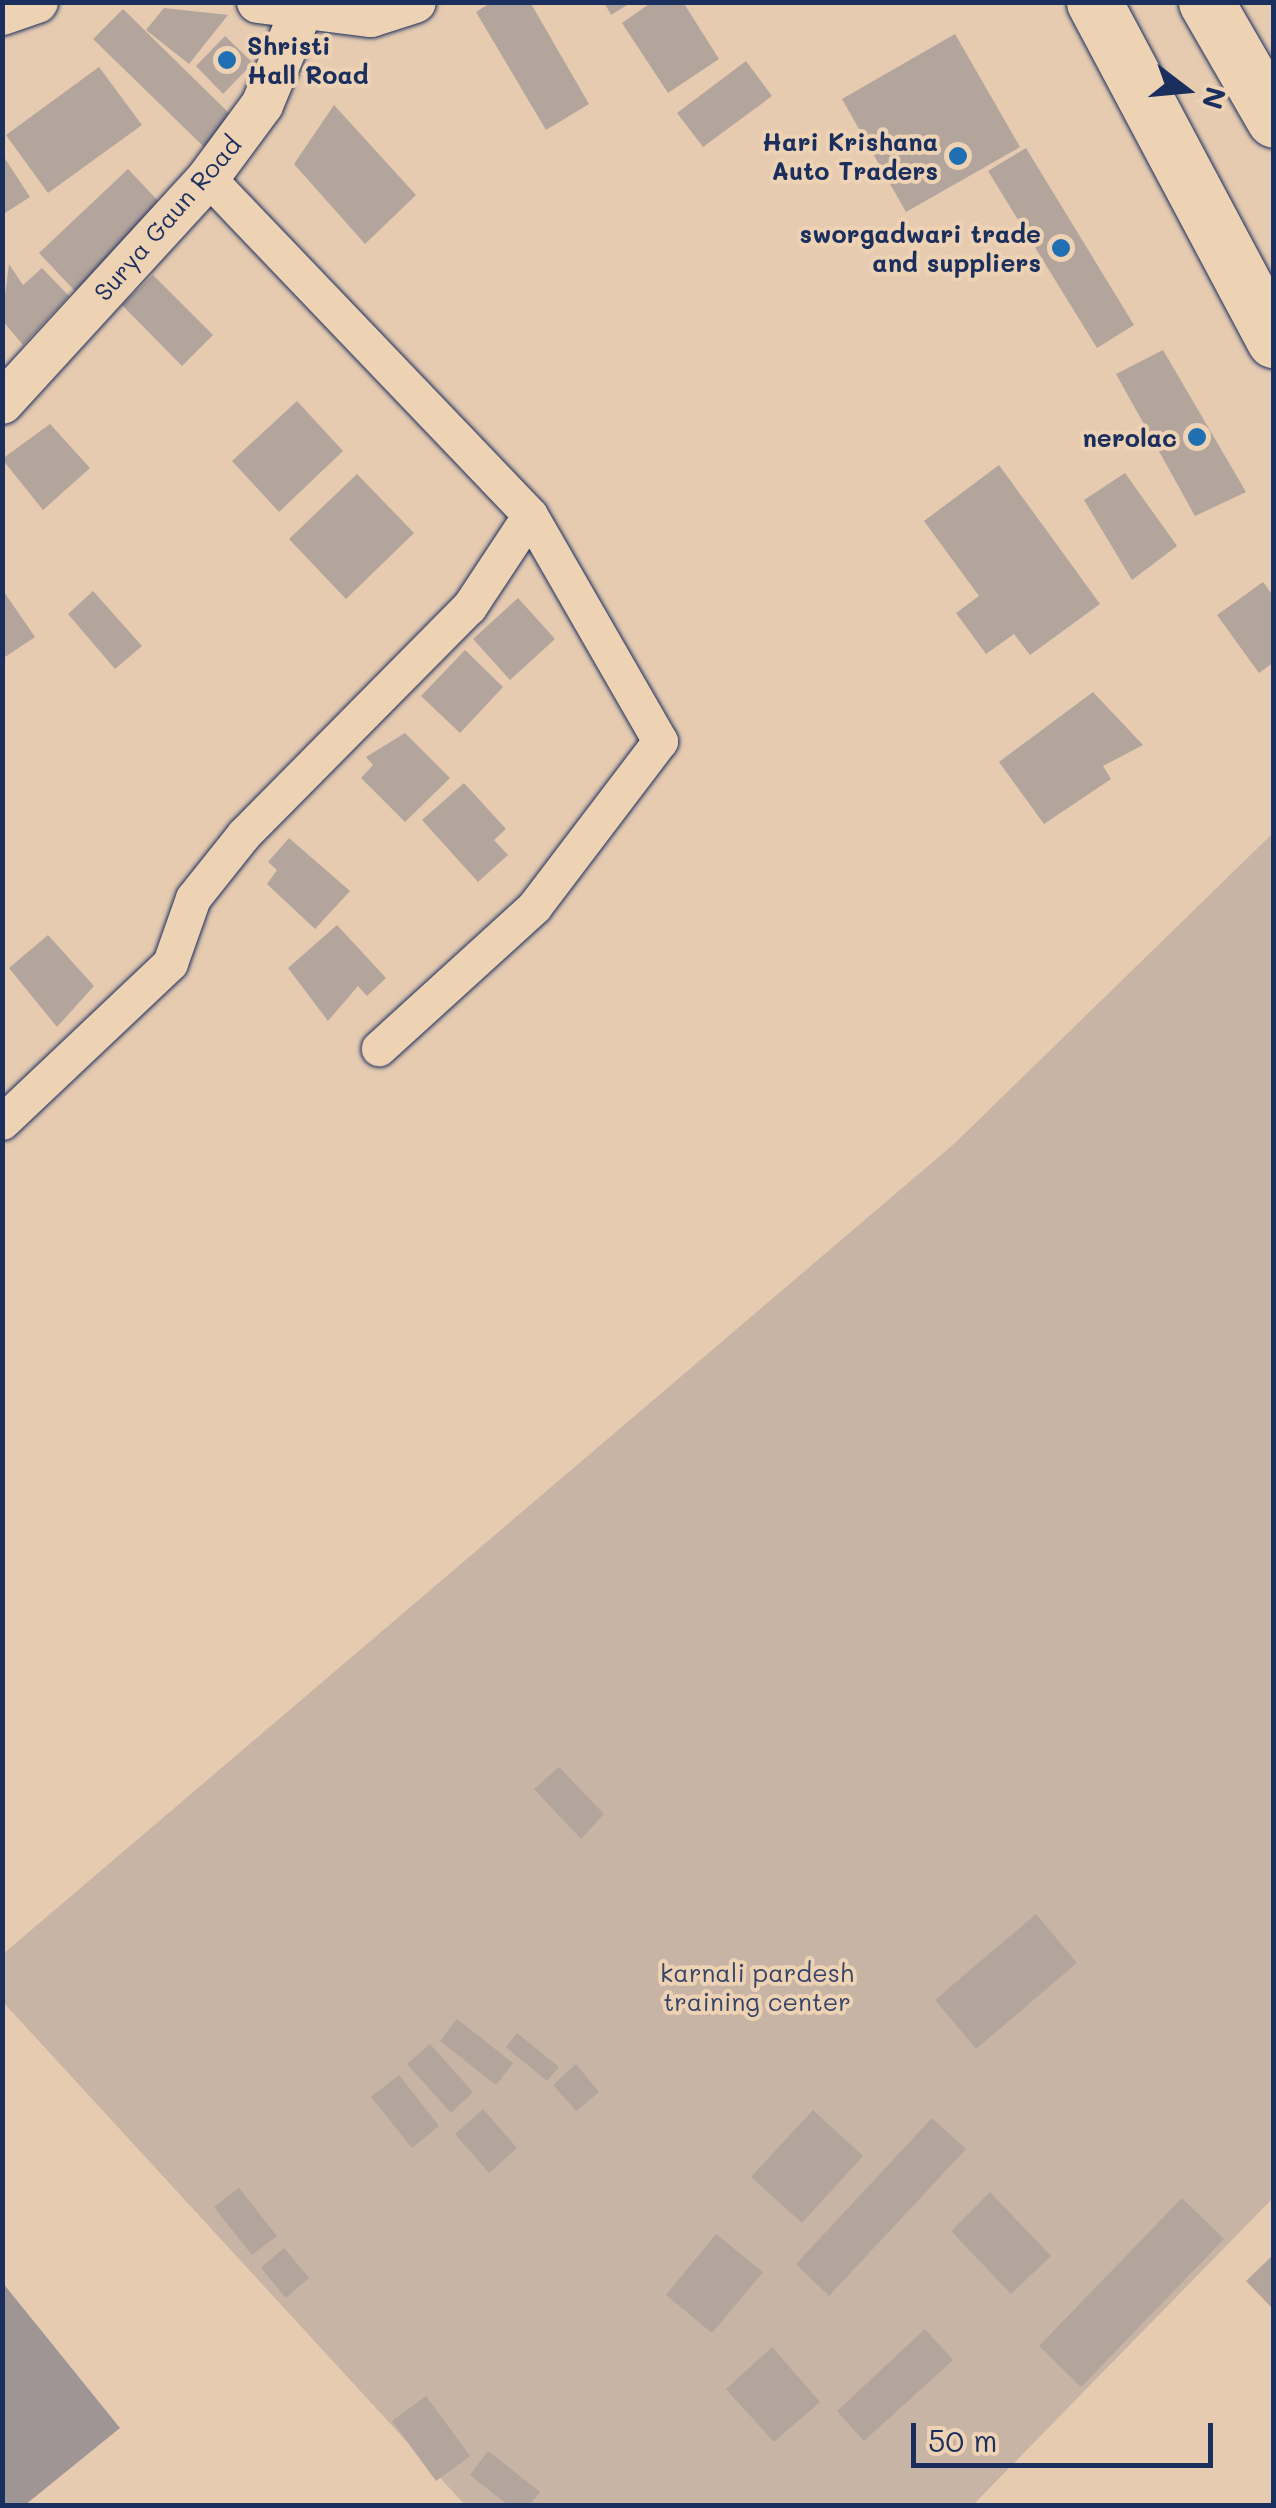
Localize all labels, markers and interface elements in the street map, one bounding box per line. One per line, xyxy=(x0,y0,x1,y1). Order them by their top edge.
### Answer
place label: Shristi Hall Road xyxy=(247,31,369,90)
north arrow xyxy=(1136,40,1236,140)
marker: Shristi Hall Road xyxy=(216,49,238,71)
text: N xyxy=(1195,83,1235,113)
place label: Hari Krishana Auto Traders xyxy=(762,127,938,186)
street label: Surya Gaun Road xyxy=(87,129,247,307)
marker: Hari Krishana Auto Traders xyxy=(947,145,969,167)
place label: sworgadwari trade and suppliers xyxy=(800,219,1041,278)
marker: sworgadwari trade and suppliers xyxy=(1050,237,1072,259)
place label: nerolac xyxy=(1083,422,1177,452)
marker: nerolac xyxy=(1186,426,1208,448)
park label: karnali pardesh training center xyxy=(660,1958,854,2017)
scale bar xyxy=(916,2403,1218,2465)
text: 50 m xyxy=(928,2420,998,2460)

